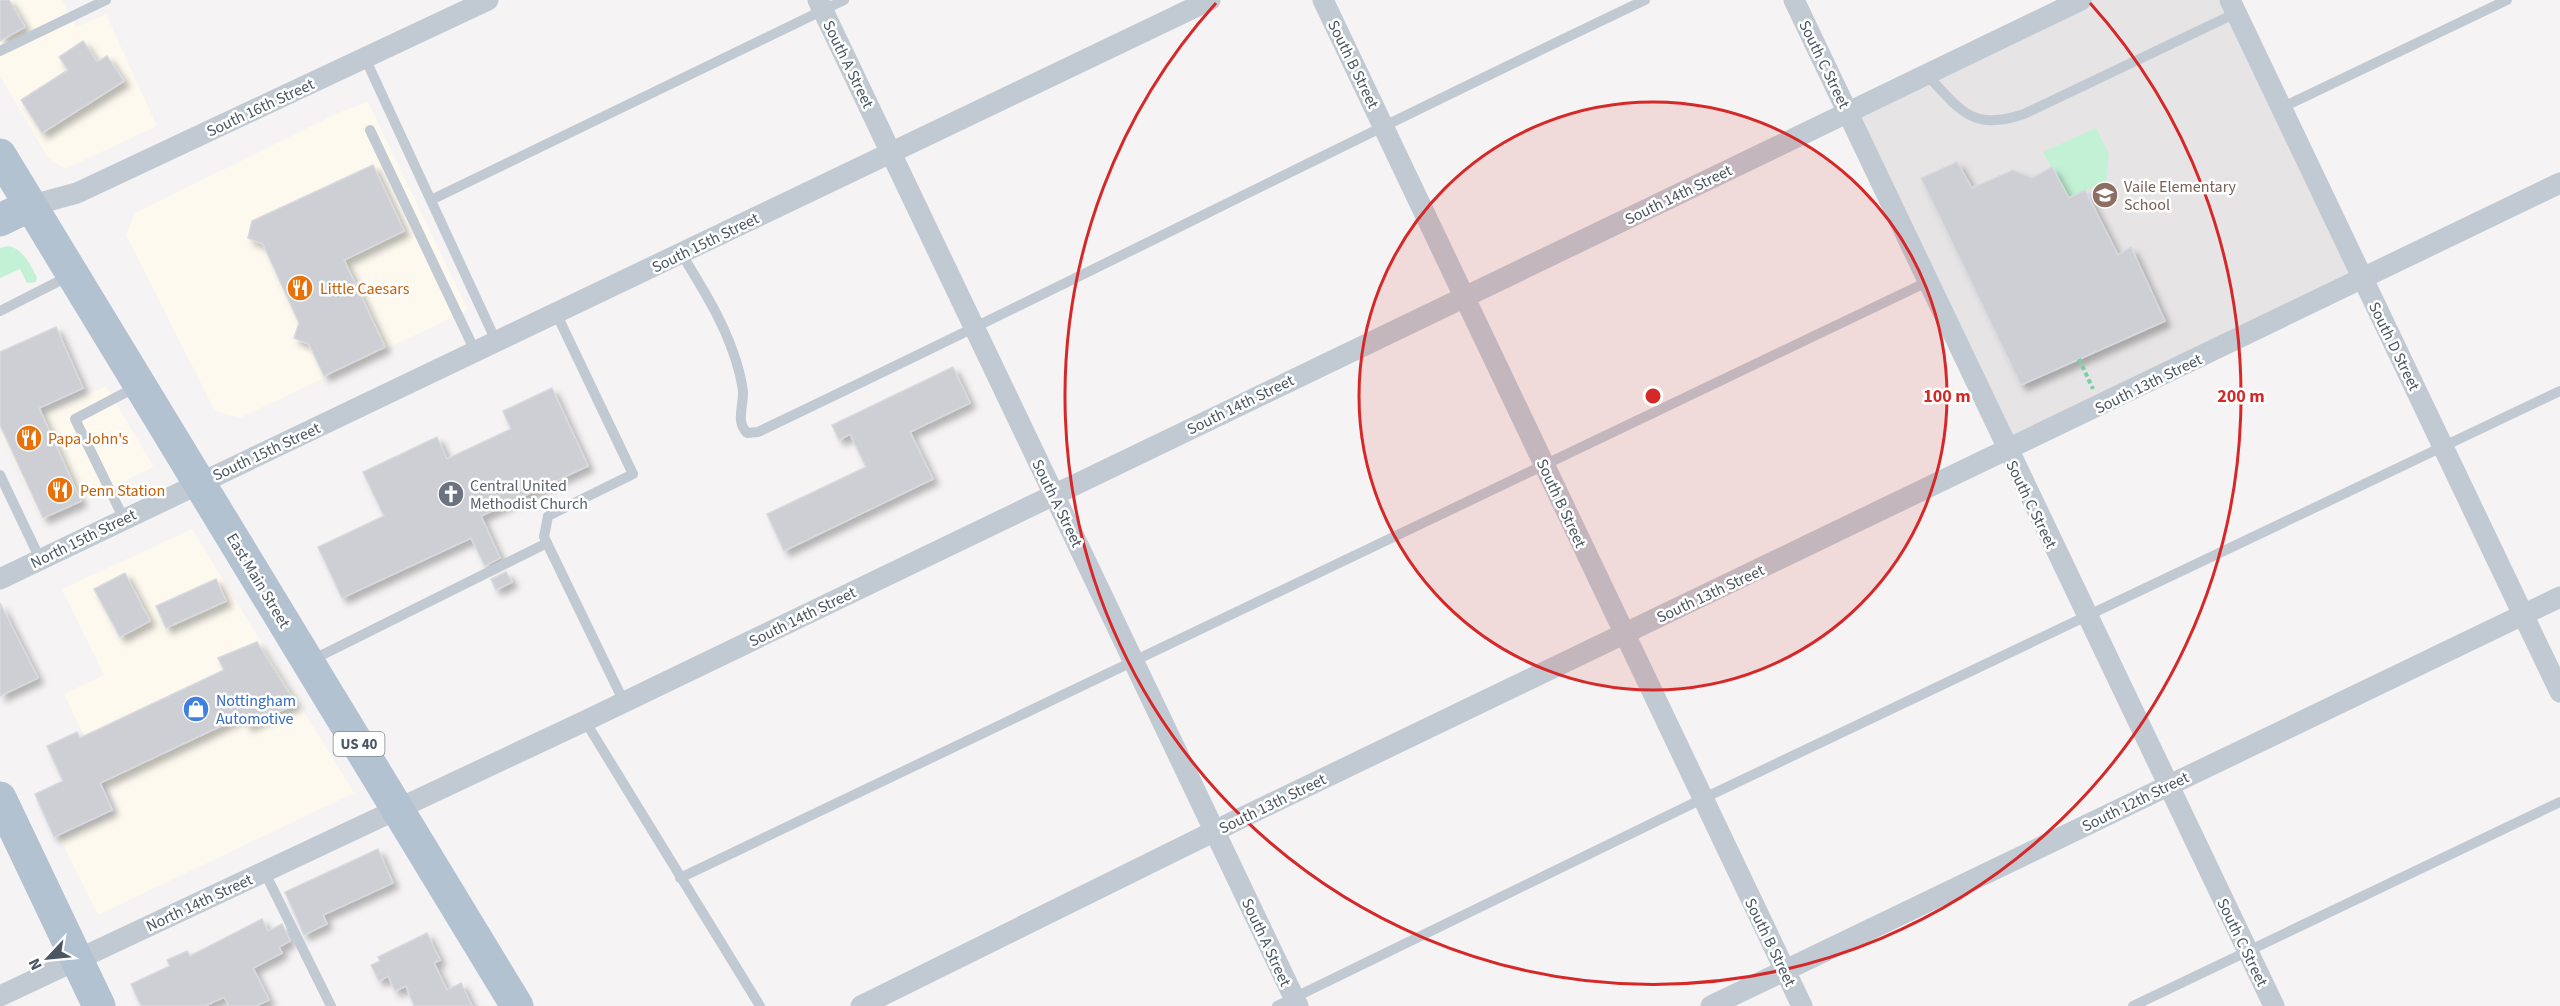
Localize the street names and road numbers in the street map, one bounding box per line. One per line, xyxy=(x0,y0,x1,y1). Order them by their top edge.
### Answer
street label: South A Street xyxy=(817,17,879,113)
street label: South B Street xyxy=(1322,17,1384,113)
street label: South C Street xyxy=(1793,17,1855,113)
street label: South 16th Street xyxy=(203,73,318,143)
street label: South 14th Street xyxy=(1621,159,1736,230)
street label: South 15th Street xyxy=(648,207,763,278)
street label: South D Street xyxy=(2363,298,2425,395)
street label: South 13th Street xyxy=(2091,348,2206,419)
street label: South 14th Street xyxy=(1183,369,1298,440)
street label: South 15th Street xyxy=(209,417,324,487)
street label: South B Street xyxy=(1531,455,1592,552)
street label: South A Street xyxy=(1026,456,1088,552)
street label: South C Street xyxy=(2000,457,2062,553)
street label: North 15th Street xyxy=(27,504,141,574)
street label: East Main Street xyxy=(221,529,295,633)
street label: South 13th Street xyxy=(1653,559,1768,629)
street label: South 14th Street xyxy=(745,581,860,652)
road number: US 40 xyxy=(334,732,385,756)
street label: South 12th Street xyxy=(2078,766,2193,837)
street label: South 13th Street xyxy=(1215,768,1330,839)
street label: North 14th Street xyxy=(143,868,257,937)
street label: South A Street xyxy=(1236,895,1296,991)
street label: South B Street xyxy=(1739,895,1801,991)
street label: South C Street xyxy=(2211,895,2273,991)

